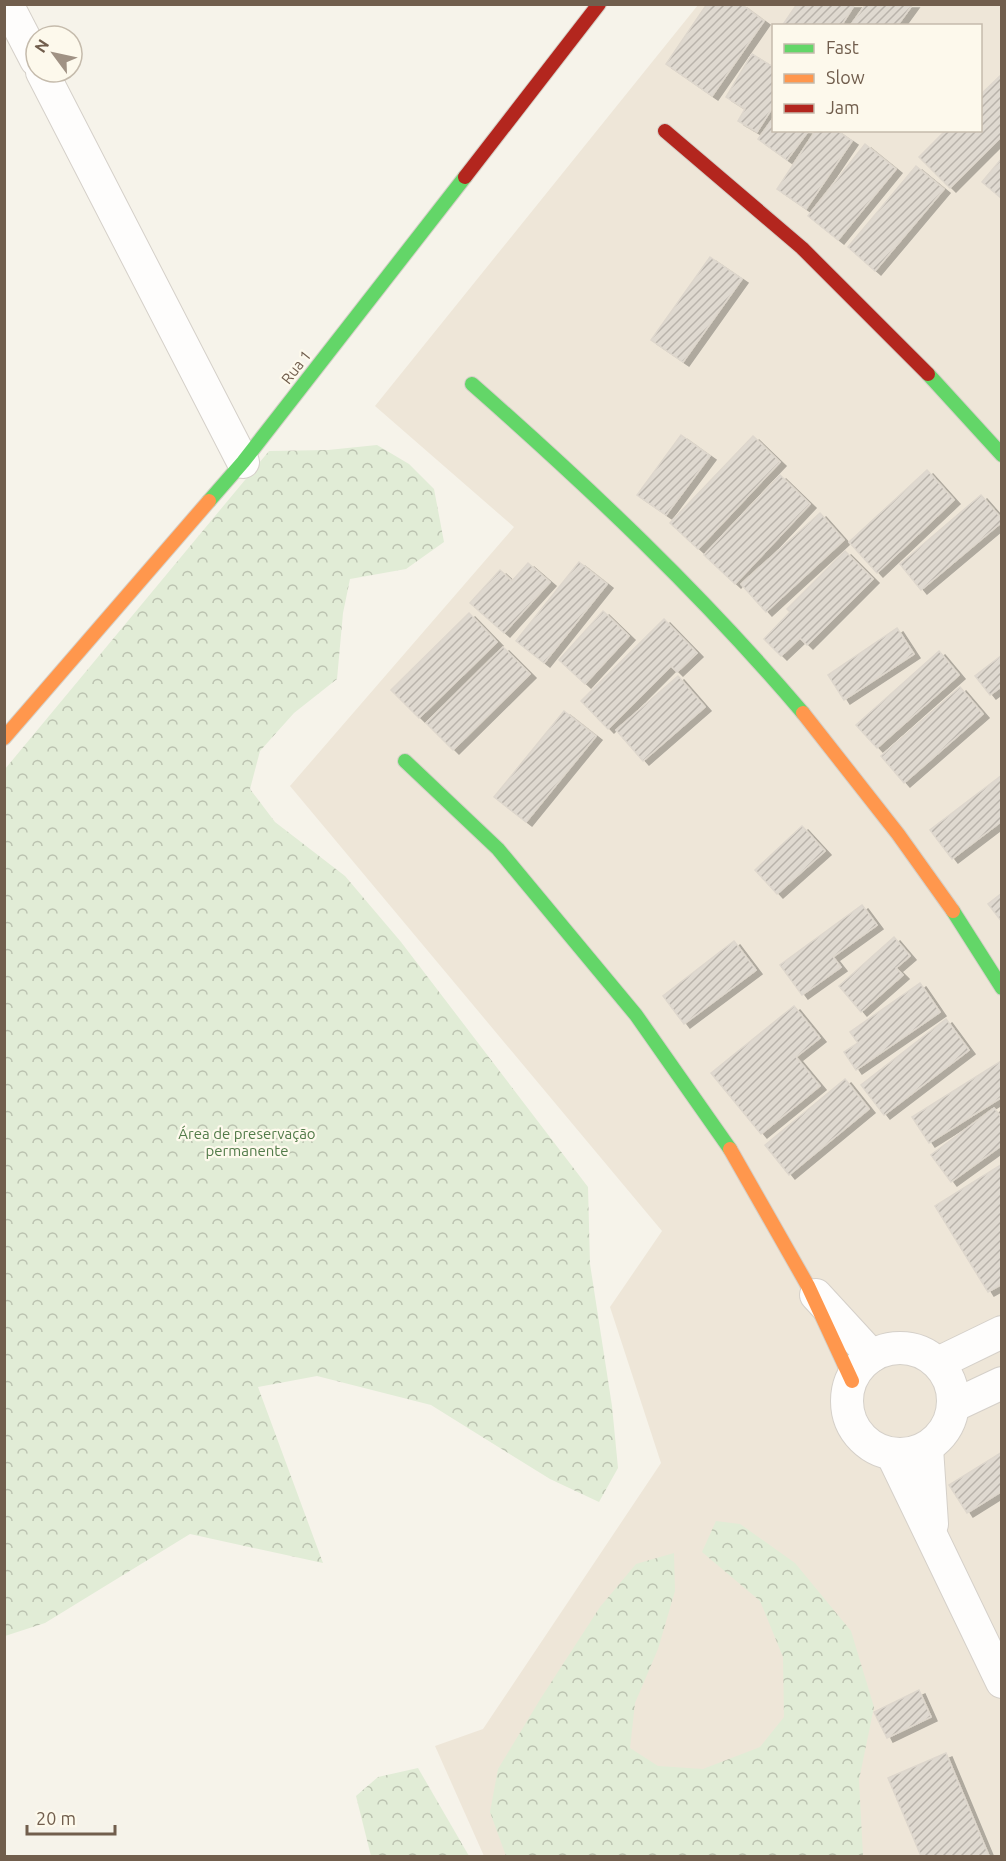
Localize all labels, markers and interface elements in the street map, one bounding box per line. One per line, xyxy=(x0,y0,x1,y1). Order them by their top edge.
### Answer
north arrow xyxy=(24,24,84,84)
legend xyxy=(772,24,982,132)
text: N xyxy=(31,36,52,56)
text: Fast xyxy=(826,37,859,57)
text: Slow xyxy=(826,67,865,87)
text: Jam xyxy=(826,97,860,117)
street label: Rua 1 xyxy=(278,347,314,387)
park label: Área de preservação permanente xyxy=(178,1125,316,1159)
scale bar xyxy=(27,1798,116,1836)
text: 20 m xyxy=(36,1808,76,1828)

